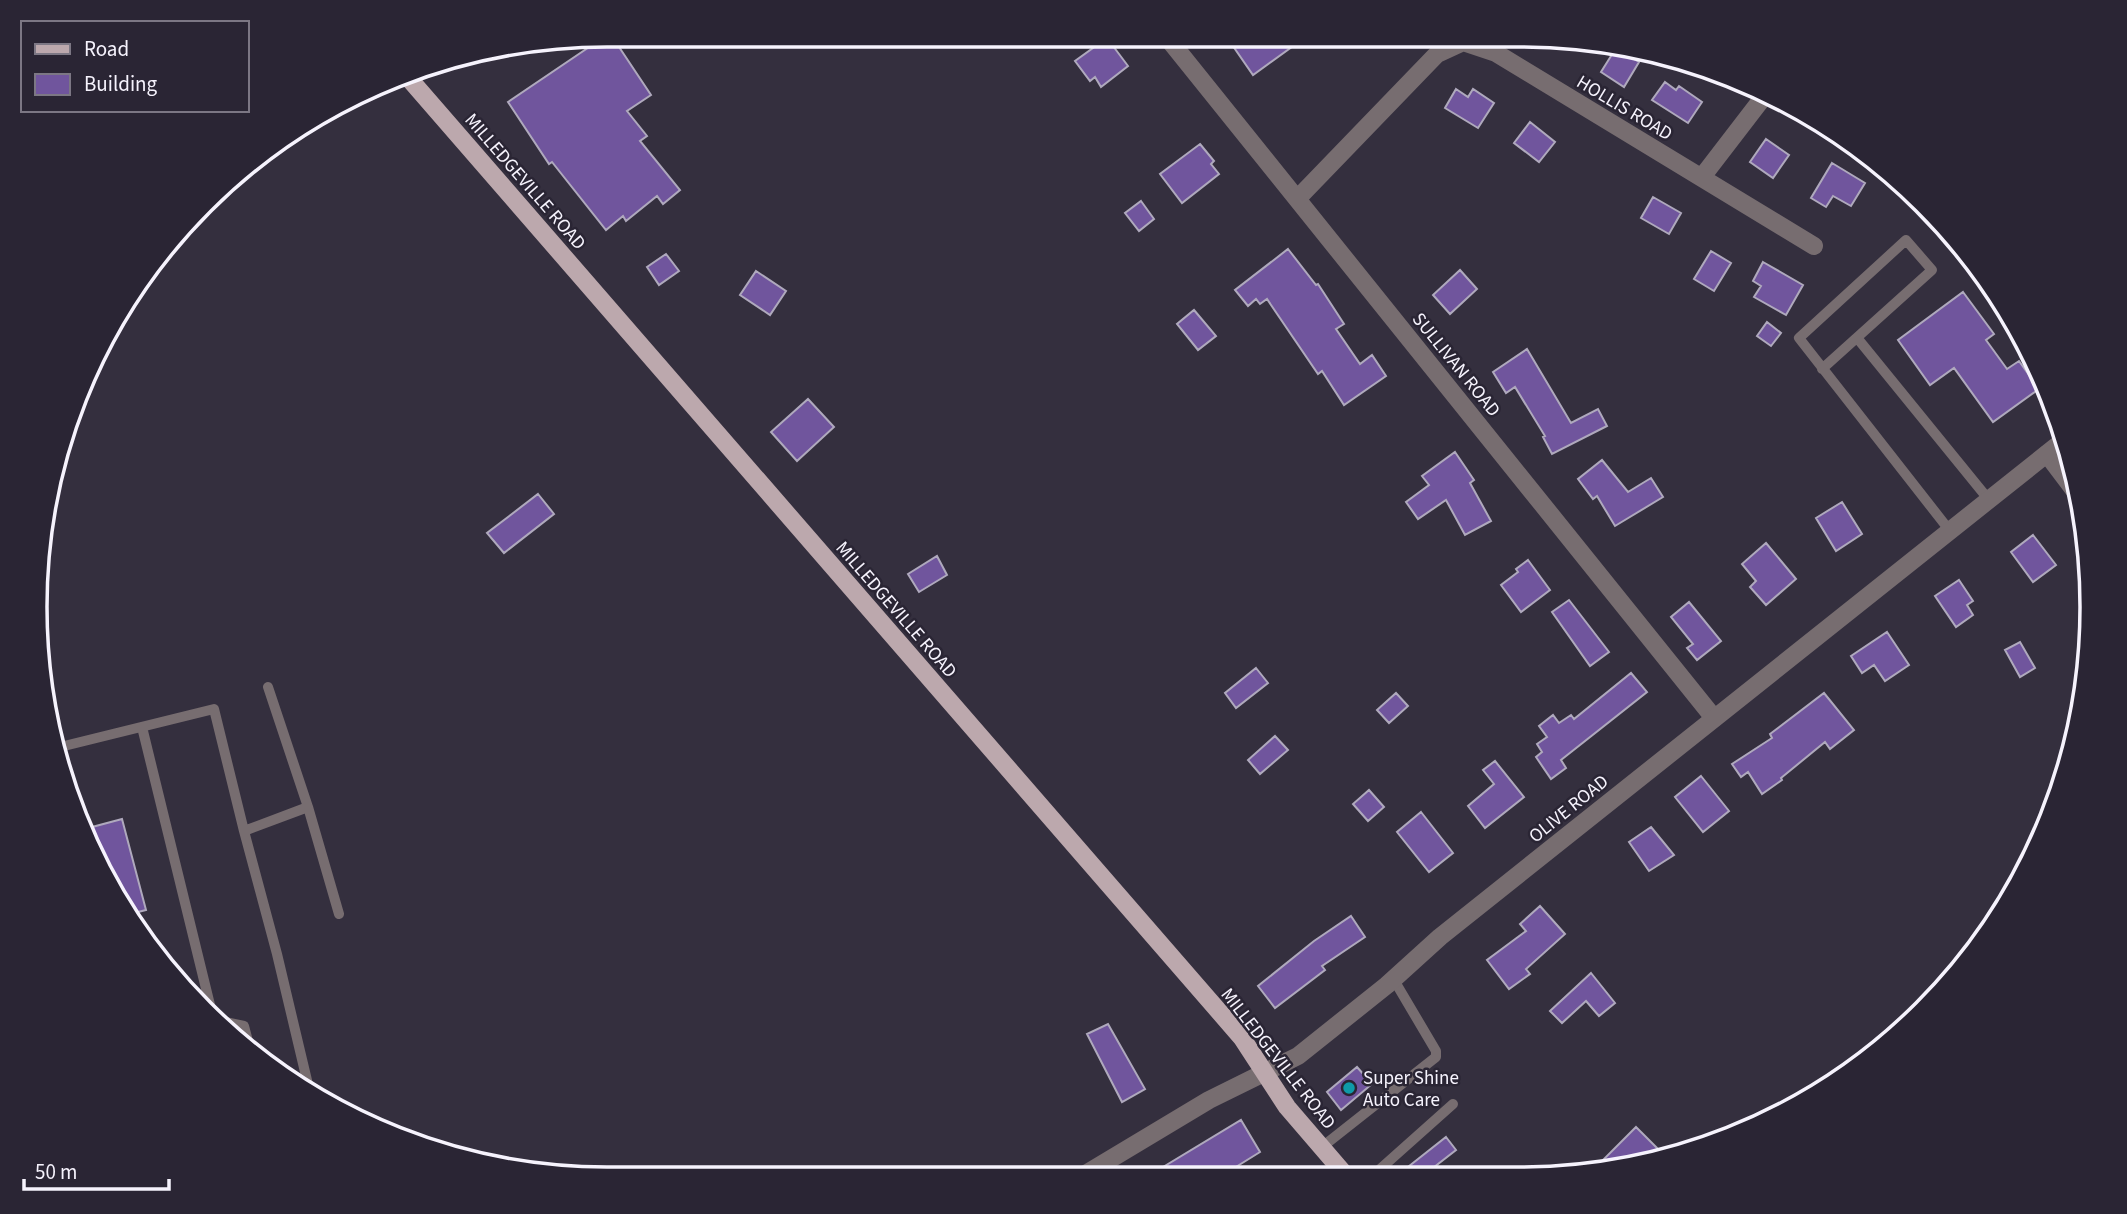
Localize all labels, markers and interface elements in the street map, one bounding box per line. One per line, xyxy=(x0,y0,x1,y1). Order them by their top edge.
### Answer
legend xyxy=(21,21,248,112)
text: Road xyxy=(84,34,129,64)
text: Building xyxy=(84,69,158,99)
street label: HOLLIS ROAD xyxy=(1571,69,1677,148)
street label: MILLEDGEVILLE ROAD xyxy=(458,108,592,256)
street label: SULLIVAN ROAD xyxy=(1405,307,1506,423)
street label: MILLEDGEVILLE ROAD xyxy=(829,536,963,684)
street label: OLIVE ROAD xyxy=(1523,769,1615,850)
street label: MILLEDGEVILLE ROAD xyxy=(1214,982,1342,1135)
place label: Super Shine Auto Care xyxy=(1363,1065,1459,1114)
marker: Super Shine Auto Care xyxy=(1341,1080,1357,1096)
scale bar xyxy=(24,1148,170,1192)
text: 50 m xyxy=(35,1157,77,1187)

